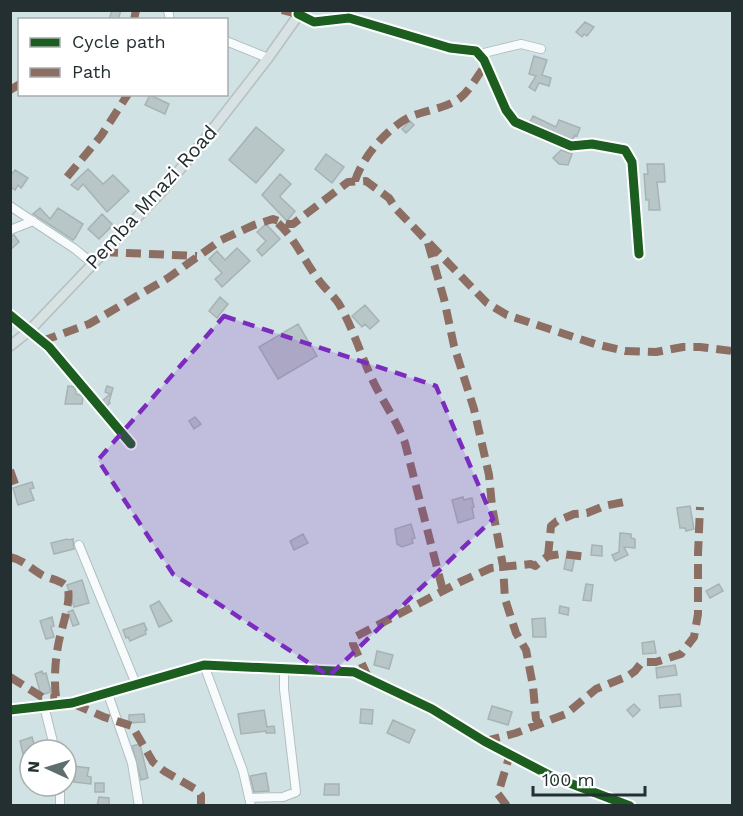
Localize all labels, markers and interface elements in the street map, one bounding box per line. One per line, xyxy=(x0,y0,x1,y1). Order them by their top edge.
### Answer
legend xyxy=(18,18,228,96)
text: Cycle path xyxy=(72,31,166,52)
text: Path xyxy=(72,61,112,82)
street label: Pemba Mnazi Road xyxy=(80,120,222,274)
north arrow xyxy=(18,738,78,798)
scale bar xyxy=(533,759,646,797)
text: N xyxy=(24,760,43,774)
text: 100 m xyxy=(542,769,595,790)

